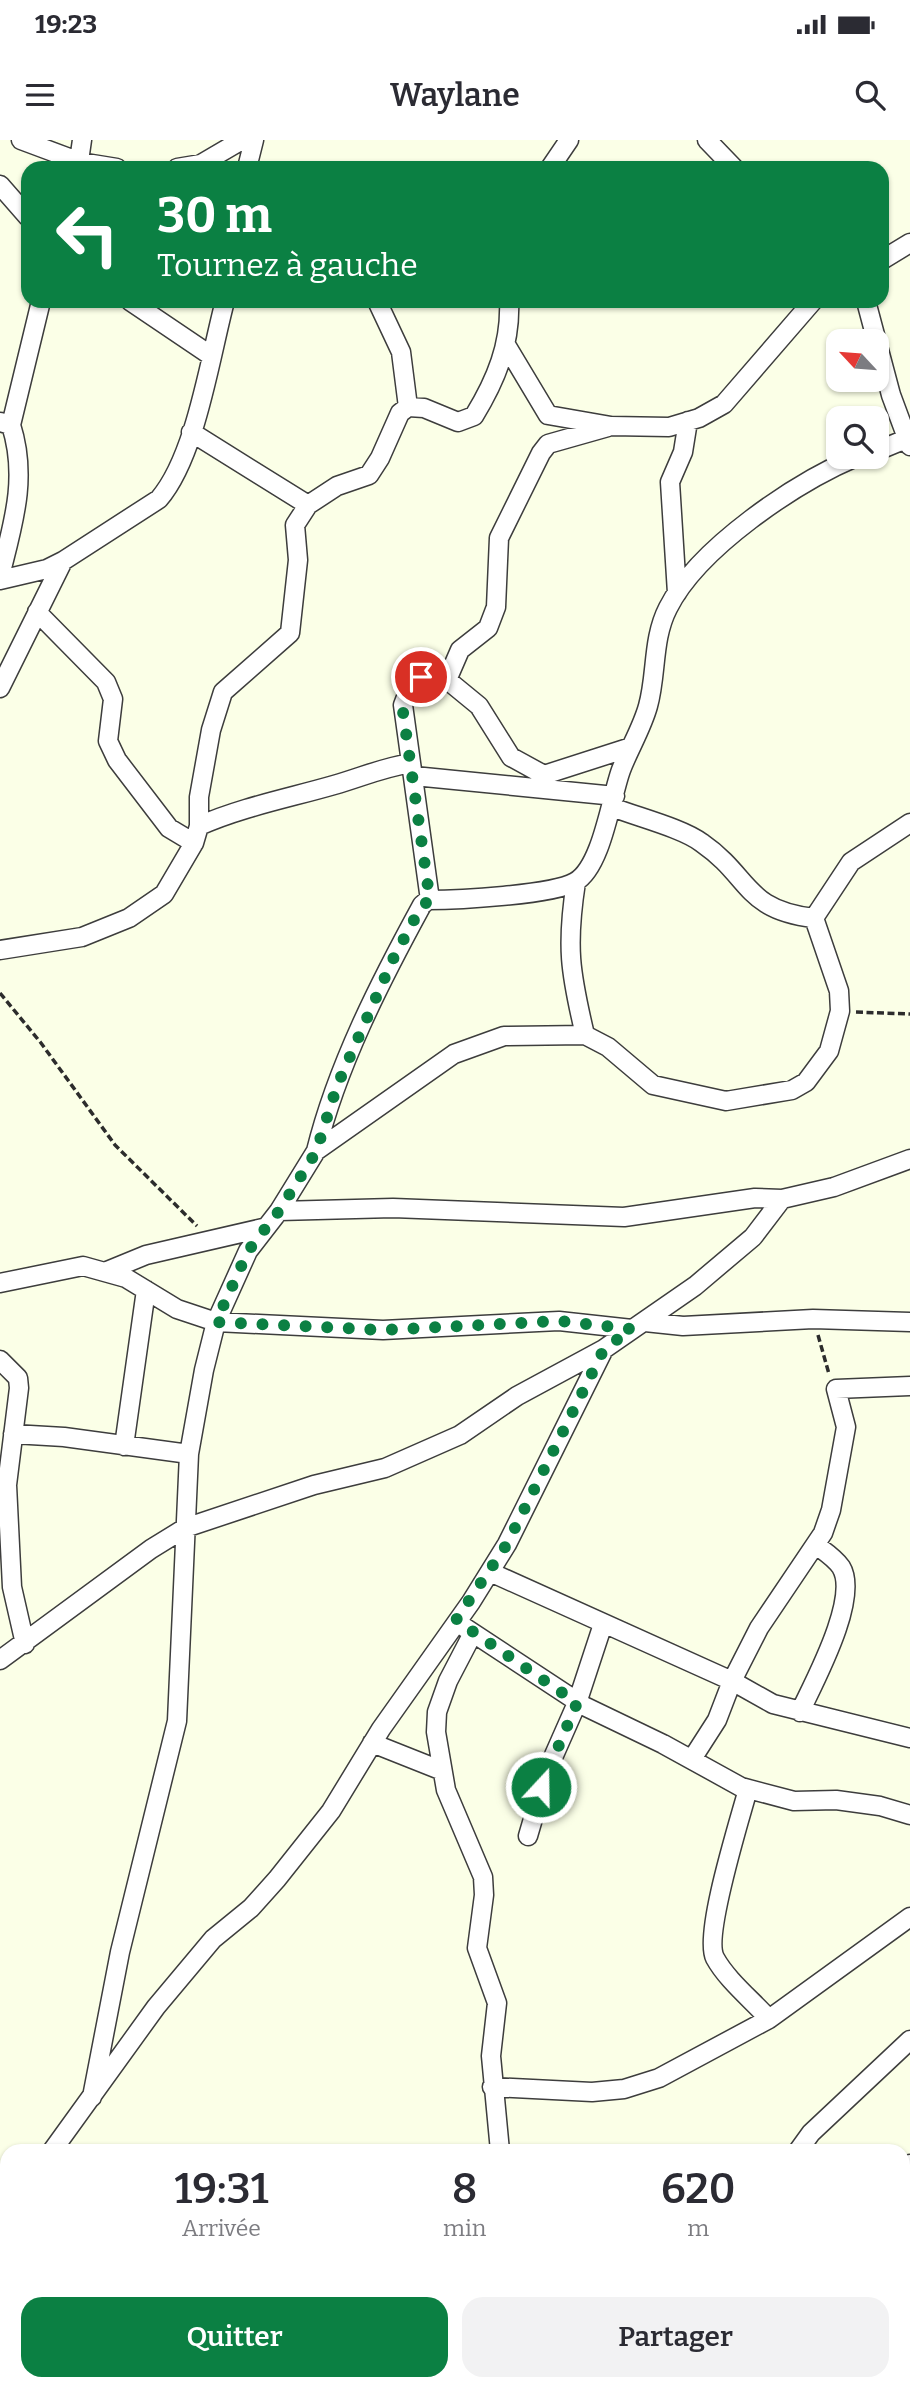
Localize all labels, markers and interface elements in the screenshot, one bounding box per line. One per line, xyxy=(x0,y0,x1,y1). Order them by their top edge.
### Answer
text: 19:23 xyxy=(35,9,97,40)
icon: menu xyxy=(21,76,59,114)
text: Waylane xyxy=(390,76,520,114)
icon: search xyxy=(851,76,889,114)
text: 30 m xyxy=(157,186,272,245)
icon: left xyxy=(42,189,133,280)
text: Tournez à gauche xyxy=(157,246,418,284)
north arrow xyxy=(826,329,889,392)
map controls xyxy=(826,329,889,469)
button: search xyxy=(826,406,889,469)
pin xyxy=(391,647,451,707)
icon: arrive xyxy=(402,658,440,696)
position arrow xyxy=(504,1750,578,1824)
text: 19:31 xyxy=(175,2164,268,2214)
text: 8 xyxy=(452,2164,477,2214)
text: 620 xyxy=(661,2164,735,2214)
text: Arrivée xyxy=(182,2214,261,2242)
text: min xyxy=(443,2214,486,2242)
text: m xyxy=(687,2214,709,2242)
button: Quitter xyxy=(21,2297,448,2377)
button: Partager xyxy=(462,2297,889,2377)

